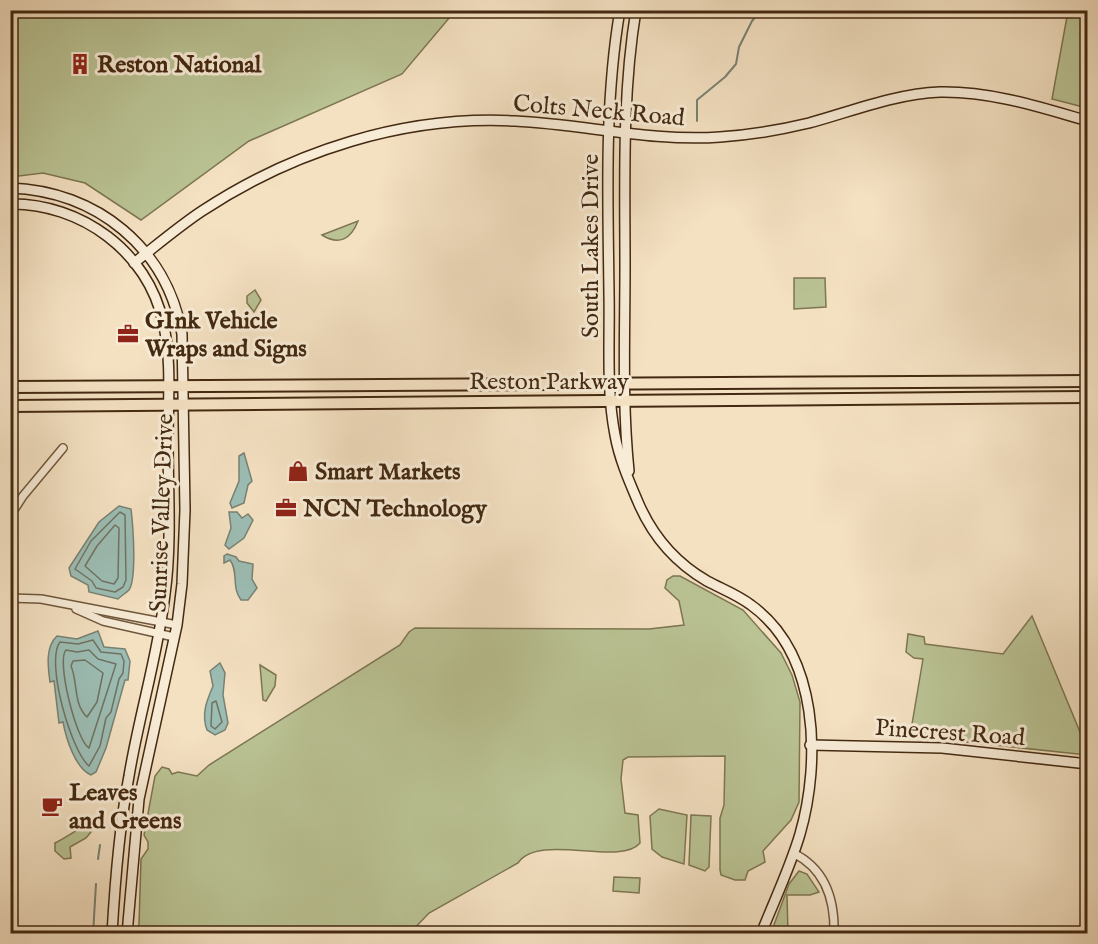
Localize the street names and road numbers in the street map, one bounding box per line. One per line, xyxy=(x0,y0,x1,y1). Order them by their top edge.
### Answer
street label: Colts Neck Road xyxy=(512,89,686,134)
street label: South Lakes Drive xyxy=(576,154,607,338)
street label: Reston Parkway xyxy=(469,367,629,398)
street label: Sunrise Valley Drive xyxy=(144,413,181,613)
street label: Pinecrest Road xyxy=(874,713,1026,754)

